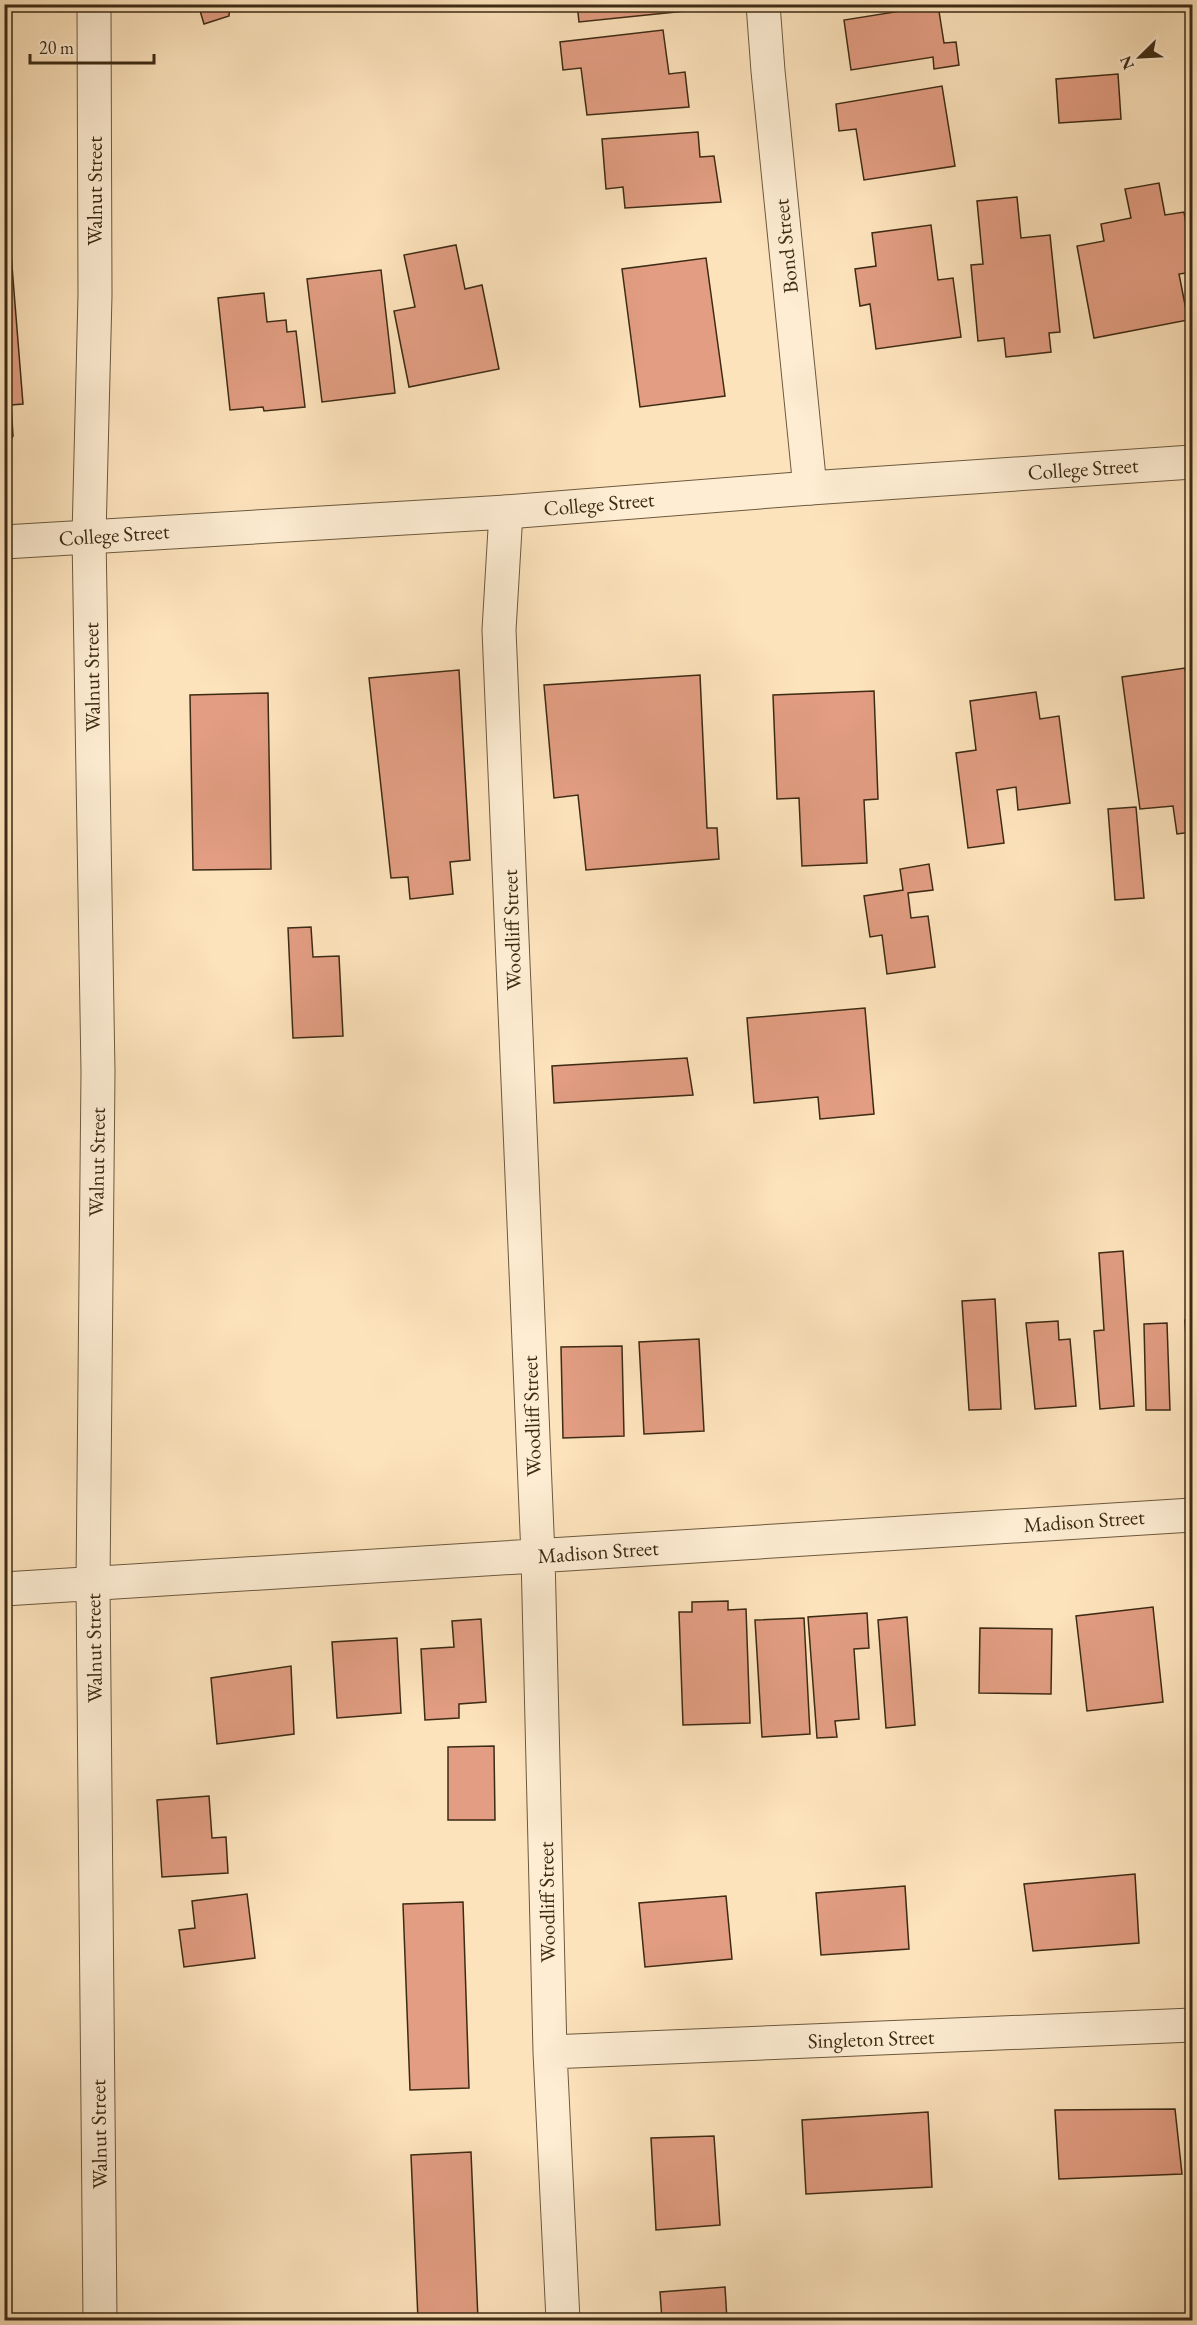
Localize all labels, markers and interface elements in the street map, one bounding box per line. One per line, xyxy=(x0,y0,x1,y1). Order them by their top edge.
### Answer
scale bar xyxy=(30,27,154,65)
north arrow xyxy=(1110,27,1170,87)
text: 20 m xyxy=(39,36,74,59)
text: N xyxy=(1115,53,1139,73)
street label: Walnut Street xyxy=(81,136,108,246)
street label: Bond Street xyxy=(767,197,804,295)
street label: College Street xyxy=(1027,451,1140,486)
street label: College Street xyxy=(543,485,656,522)
street label: College Street xyxy=(58,517,171,552)
street label: Walnut Street xyxy=(77,622,106,732)
street label: Woodliff Street xyxy=(496,869,527,991)
street label: Walnut Street xyxy=(82,1107,111,1217)
street label: Woodliff Street xyxy=(516,1355,547,1477)
street label: Madison Street xyxy=(1023,1503,1146,1538)
street label: Madison Street xyxy=(537,1534,660,1569)
street label: Walnut Street xyxy=(79,1593,108,1703)
street label: Woodliff Street xyxy=(532,1841,561,1963)
street label: Singleton Street xyxy=(807,2023,935,2054)
street label: Walnut Street xyxy=(84,2079,113,2189)

